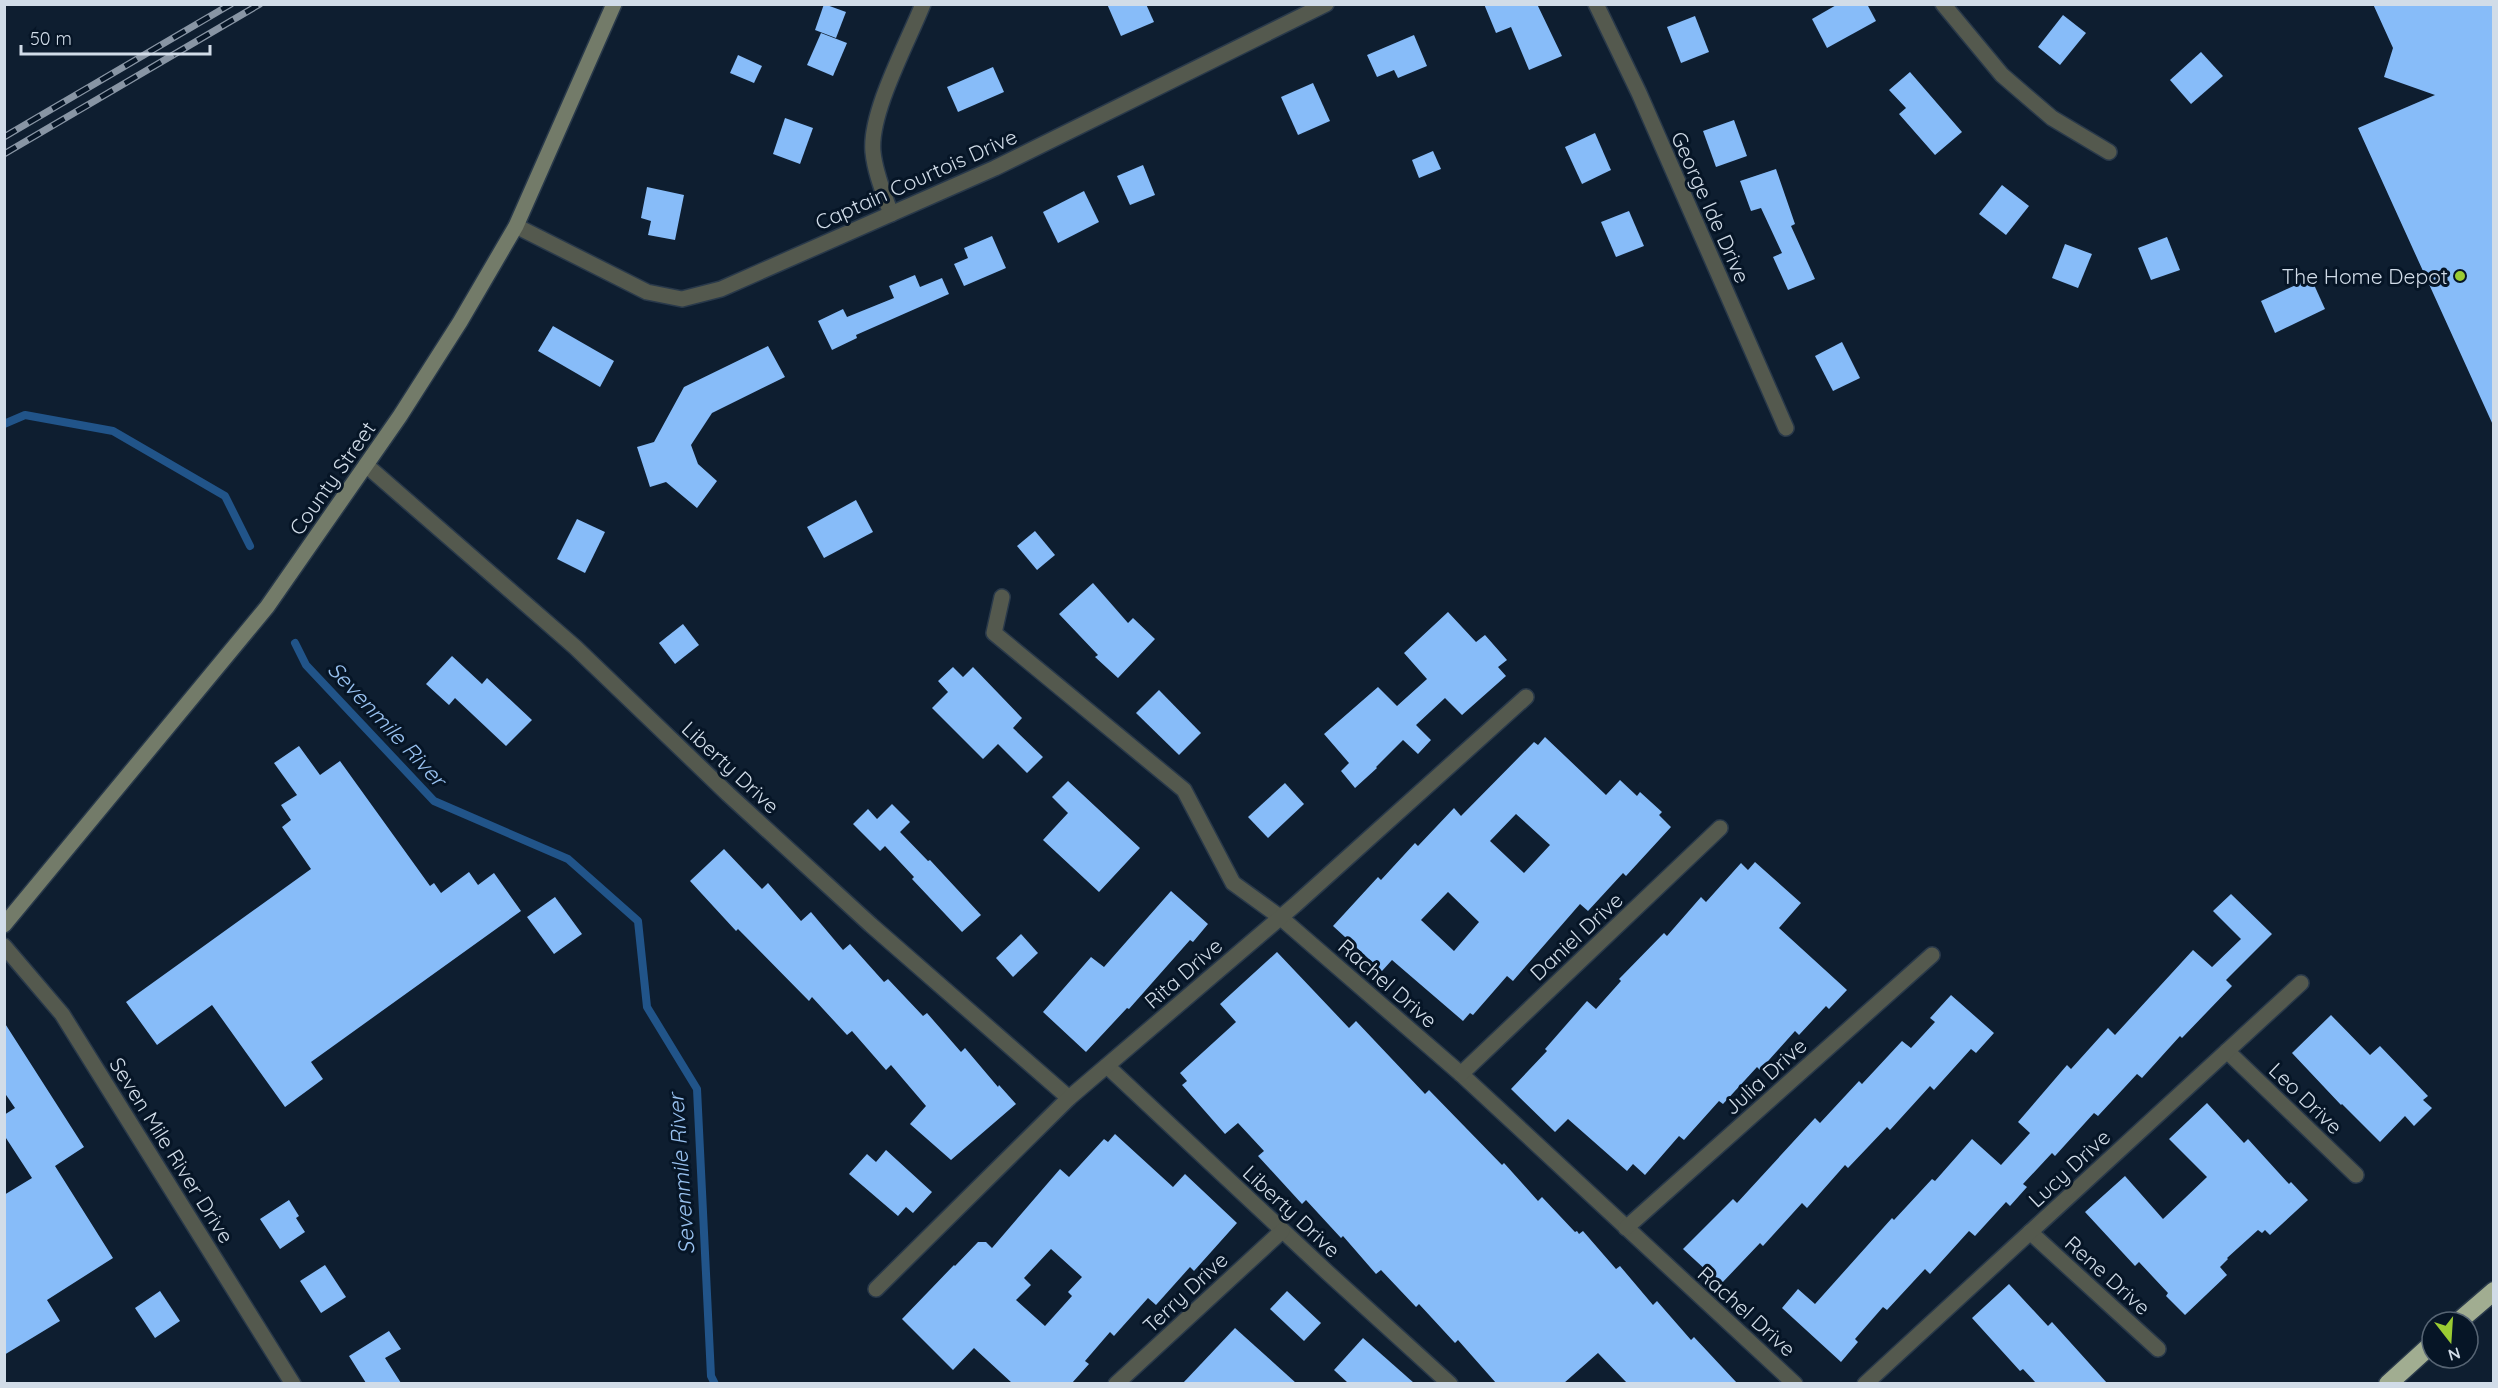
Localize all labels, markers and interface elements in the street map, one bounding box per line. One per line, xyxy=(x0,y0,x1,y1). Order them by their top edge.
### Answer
scale bar xyxy=(21,18,210,56)
text: 50 m xyxy=(30,27,72,50)
street label: Captain Courtois Drive xyxy=(811,123,1021,235)
street label: George Ide Drive xyxy=(1666,127,1756,287)
place label: The Home Depot xyxy=(2282,263,2448,289)
marker: The Home Depot xyxy=(2453,269,2467,283)
street label: County Street xyxy=(283,416,381,540)
water label: Sevenmile River xyxy=(322,655,454,794)
street label: Liberty Drive xyxy=(677,715,785,819)
street label: Daniel Drive xyxy=(1524,886,1628,986)
street label: Rita Drive xyxy=(1139,932,1227,1014)
street label: Rachel Drive xyxy=(1333,933,1443,1033)
street label: Julia Drive xyxy=(1718,1032,1812,1120)
street label: Seven Mile River Drive xyxy=(104,1052,240,1248)
street label: Leo Drive xyxy=(2264,1057,2348,1139)
water label: Sevenmile River xyxy=(661,1090,701,1255)
street label: Lucy Drive xyxy=(2023,1124,2115,1212)
street label: Liberty Drive xyxy=(1238,1159,1346,1263)
street label: Rene Drive xyxy=(2060,1230,2156,1320)
street label: Terry Drive xyxy=(1137,1246,1233,1338)
street label: Rachel Drive xyxy=(1693,1260,1801,1362)
north arrow xyxy=(2420,1310,2480,1370)
text: N xyxy=(2446,1343,2463,1366)

